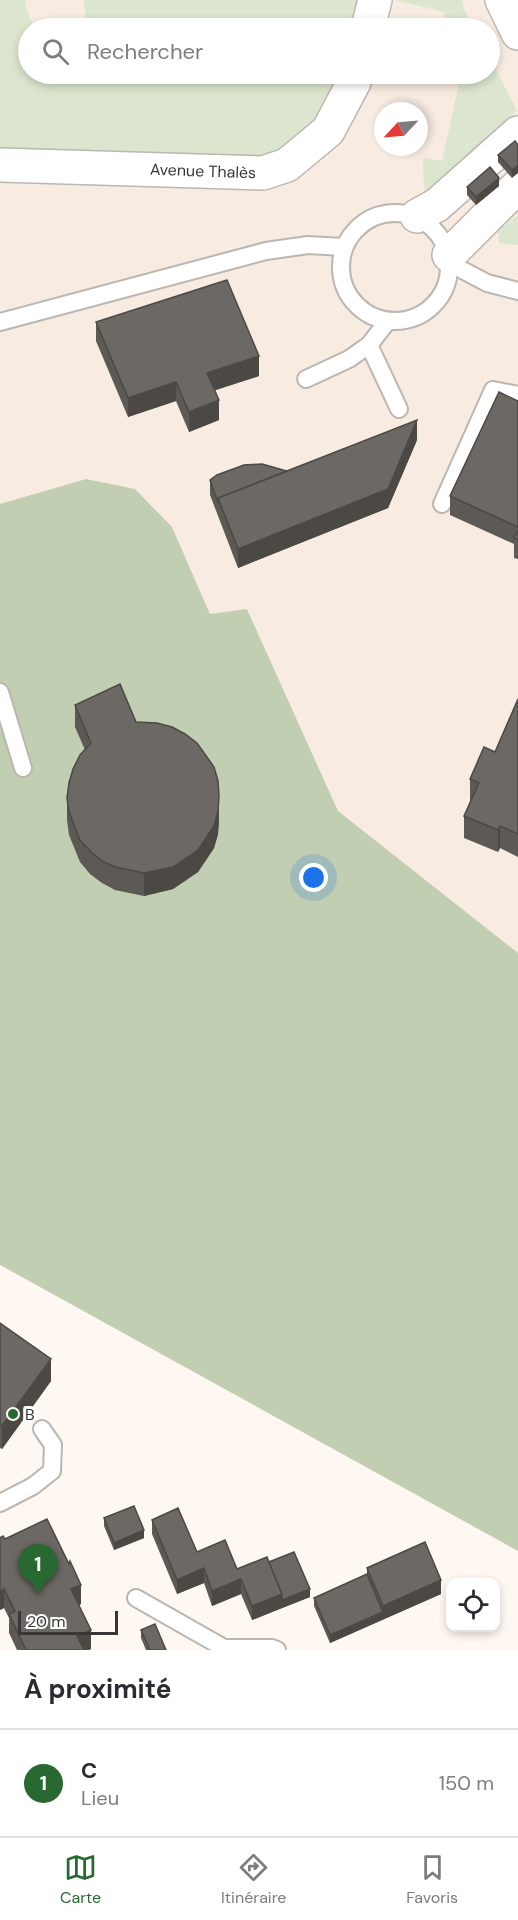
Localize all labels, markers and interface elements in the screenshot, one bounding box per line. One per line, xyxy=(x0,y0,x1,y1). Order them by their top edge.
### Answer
search box xyxy=(18,18,500,84)
icon: search xyxy=(39,35,72,68)
text: Rechercher xyxy=(87,37,203,66)
north arrow xyxy=(374,102,428,156)
street label: Avenue Thalès xyxy=(150,159,256,183)
your location xyxy=(299,863,328,892)
place label: B xyxy=(25,1404,35,1425)
marker: B xyxy=(6,1407,20,1421)
pin: 1 xyxy=(18,1544,57,1594)
map controls xyxy=(446,1578,500,1632)
button: locate xyxy=(446,1578,500,1632)
scale bar xyxy=(18,1608,118,1636)
text: 20 m xyxy=(27,1611,66,1632)
text: À proximité xyxy=(24,1672,171,1706)
text: C xyxy=(81,1756,97,1785)
text: 1 xyxy=(40,1770,47,1796)
text: 150 m xyxy=(439,1770,494,1796)
text: Lieu xyxy=(81,1785,119,1811)
tab: Carte xyxy=(60,1851,101,1908)
tab: Itinéraire xyxy=(221,1851,286,1908)
tab: Favoris xyxy=(406,1851,458,1908)

